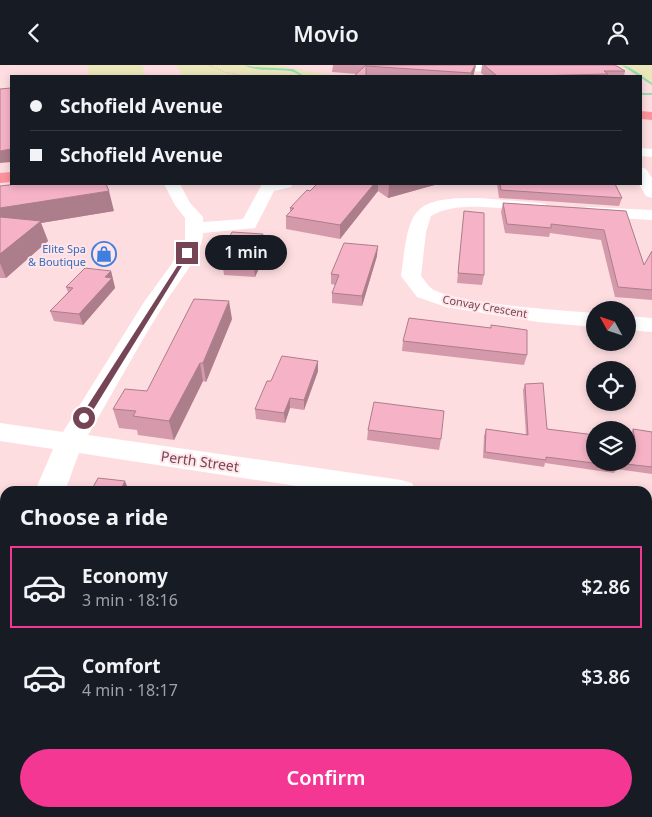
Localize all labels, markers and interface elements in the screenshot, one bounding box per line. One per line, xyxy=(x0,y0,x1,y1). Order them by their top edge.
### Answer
text: Movio xyxy=(293,18,359,48)
icon: back xyxy=(20,19,48,47)
icon: person xyxy=(604,19,632,47)
text: Schofield Avenue xyxy=(60,93,223,119)
text: Schofield Avenue xyxy=(60,142,223,168)
callout: 1 min xyxy=(204,235,287,271)
place label: Elite Spa & Boutique xyxy=(28,241,86,269)
shop icon: Elite Spa & Boutique xyxy=(91,241,117,267)
text: 1 min xyxy=(224,241,268,263)
route end xyxy=(176,242,198,264)
street label: Convay Crescent xyxy=(442,291,528,321)
north arrow xyxy=(586,301,636,351)
map controls xyxy=(586,301,636,471)
button: locate xyxy=(586,361,636,411)
route start xyxy=(73,407,95,429)
button: layers xyxy=(586,421,636,471)
street label: Perth Street xyxy=(160,446,240,476)
text: Choose a ride xyxy=(20,501,168,531)
text: Economy xyxy=(82,563,168,589)
icon: car xyxy=(22,565,67,610)
text: $2.86 xyxy=(581,574,630,600)
text: 3 min · 18:16 xyxy=(82,589,178,611)
text: Comfort xyxy=(82,653,161,679)
icon: car xyxy=(22,655,67,700)
text: $3.86 xyxy=(581,664,630,690)
text: 4 min · 18:17 xyxy=(82,679,178,701)
button: Confirm xyxy=(20,749,632,807)

